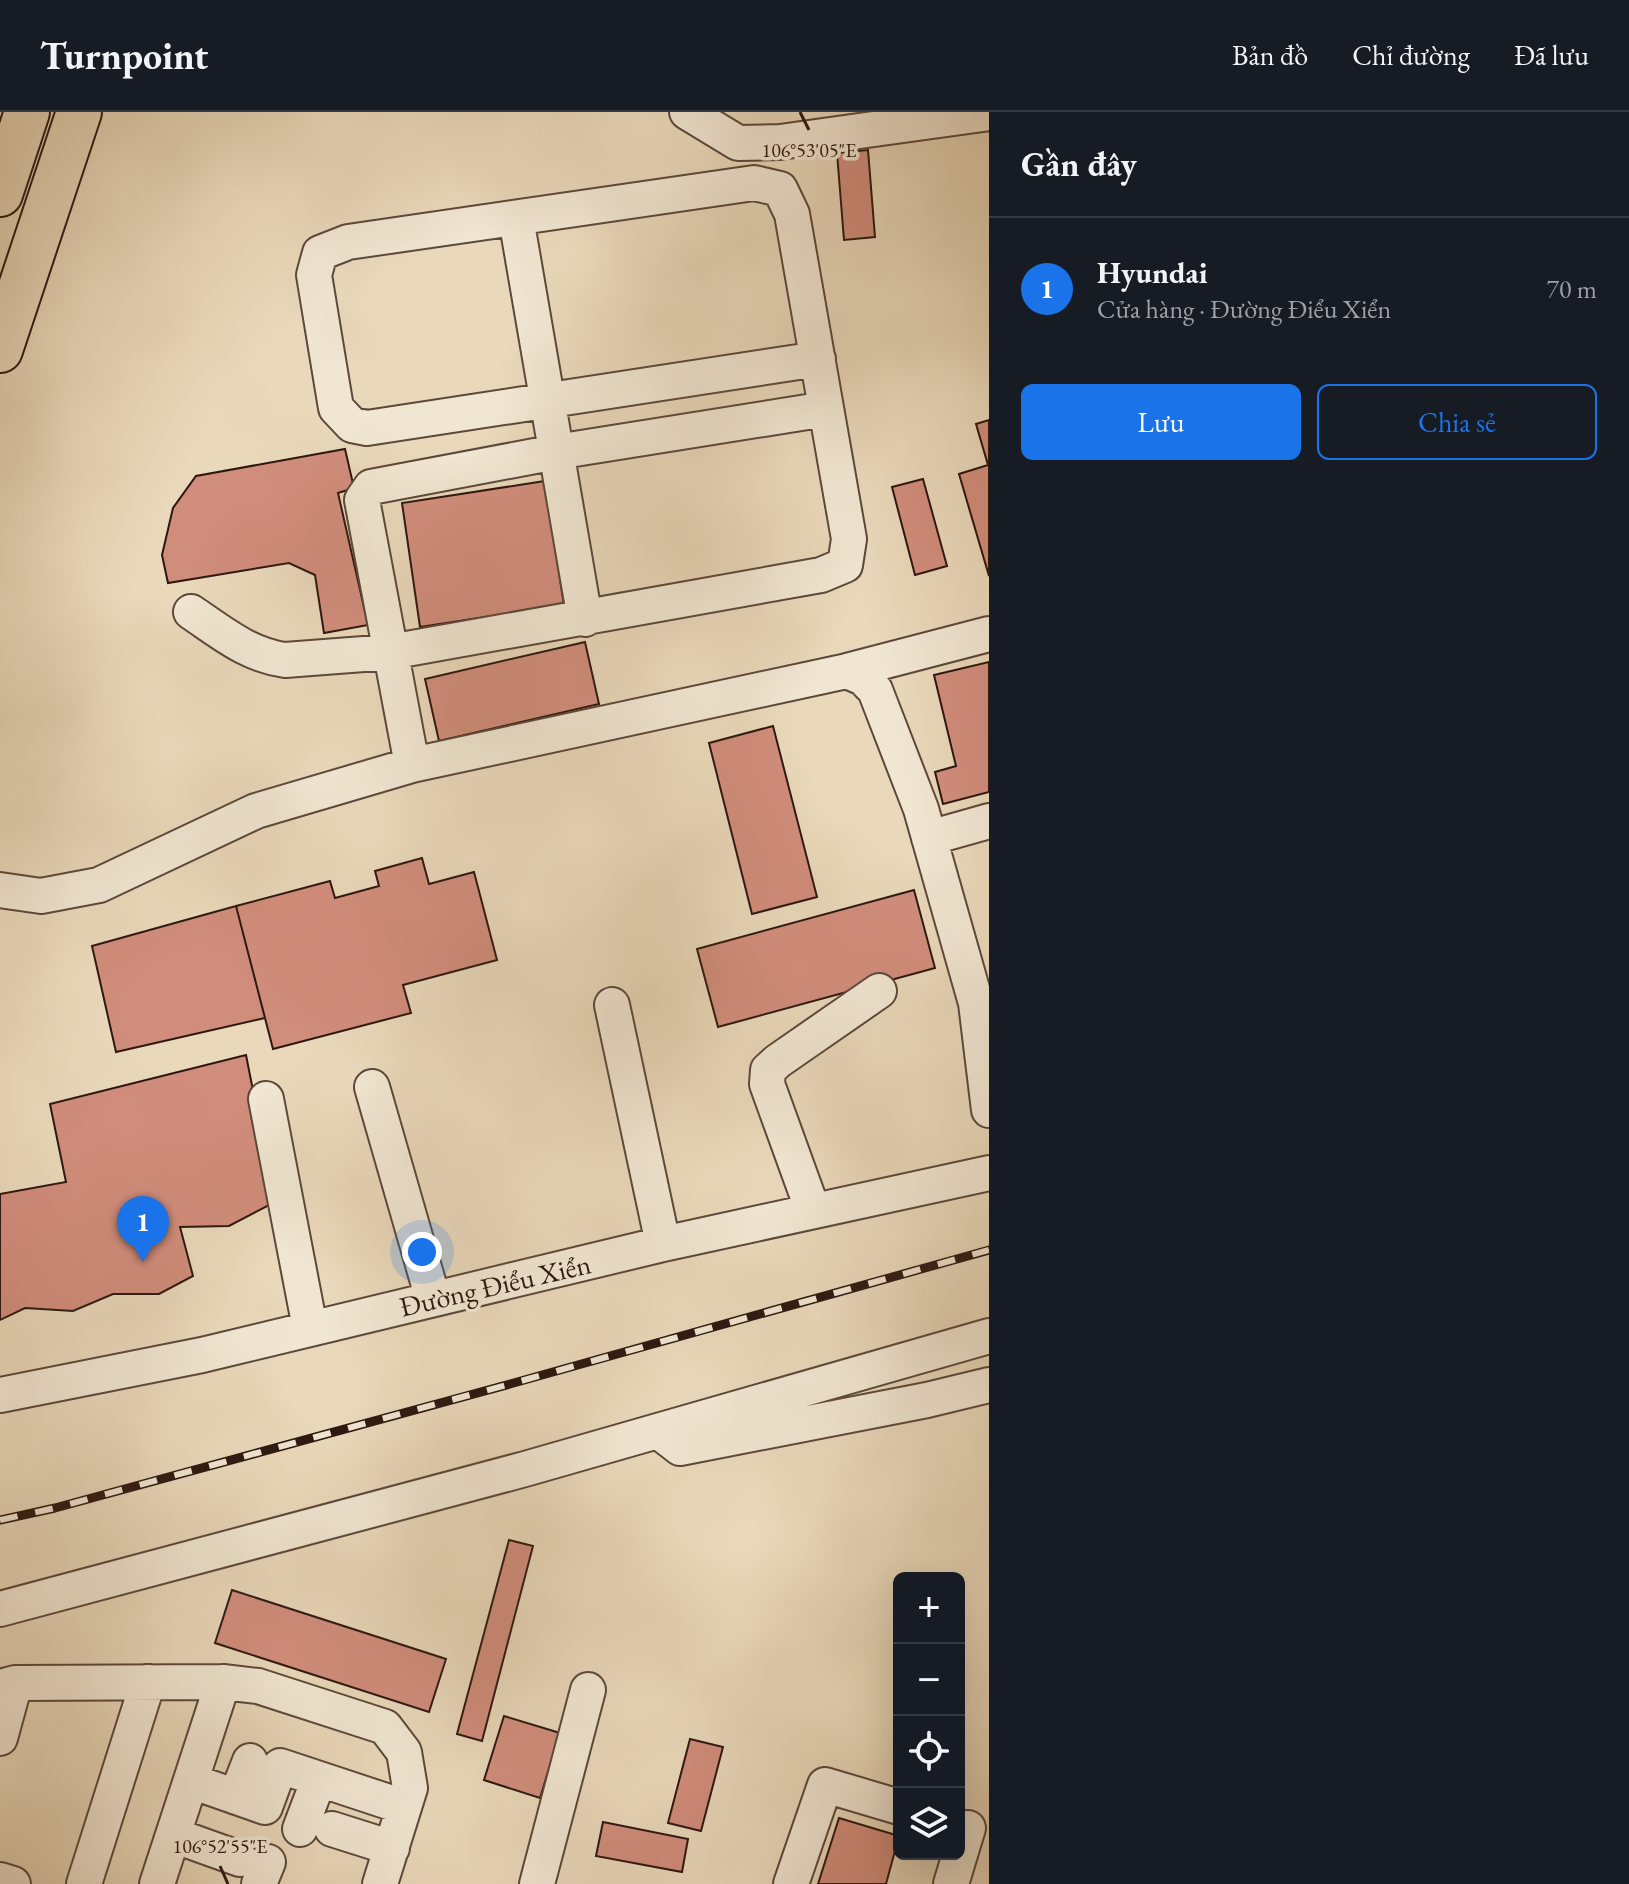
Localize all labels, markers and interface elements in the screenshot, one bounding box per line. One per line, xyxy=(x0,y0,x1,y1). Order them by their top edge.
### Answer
text: Turnpoint xyxy=(40,31,208,80)
text: Bản đồ xyxy=(1232,37,1308,73)
text: Chỉ đường xyxy=(1352,37,1470,73)
text: Đã lưu xyxy=(1514,37,1589,73)
text: 106°53'05"E xyxy=(762,137,856,163)
text: Gần đây xyxy=(1021,142,1137,186)
text: Hyundai xyxy=(1097,253,1208,292)
text: 1 xyxy=(1040,272,1054,306)
text: 70 m xyxy=(1547,272,1597,306)
text: Cửa hàng · Đường Điểu Xiển xyxy=(1097,292,1391,326)
button: Lưu xyxy=(1021,384,1301,460)
button: Chia sẻ xyxy=(1317,384,1597,460)
pin: 1 xyxy=(117,1196,169,1262)
your location xyxy=(402,1232,442,1272)
street label: Đường Điểu Xiển xyxy=(396,1245,594,1324)
map controls xyxy=(893,1572,965,1860)
button: + xyxy=(893,1572,965,1644)
button: − xyxy=(893,1644,965,1716)
button: locate xyxy=(893,1716,965,1788)
button: layers xyxy=(893,1788,965,1860)
text: 106°52'55"E xyxy=(173,1833,267,1859)

